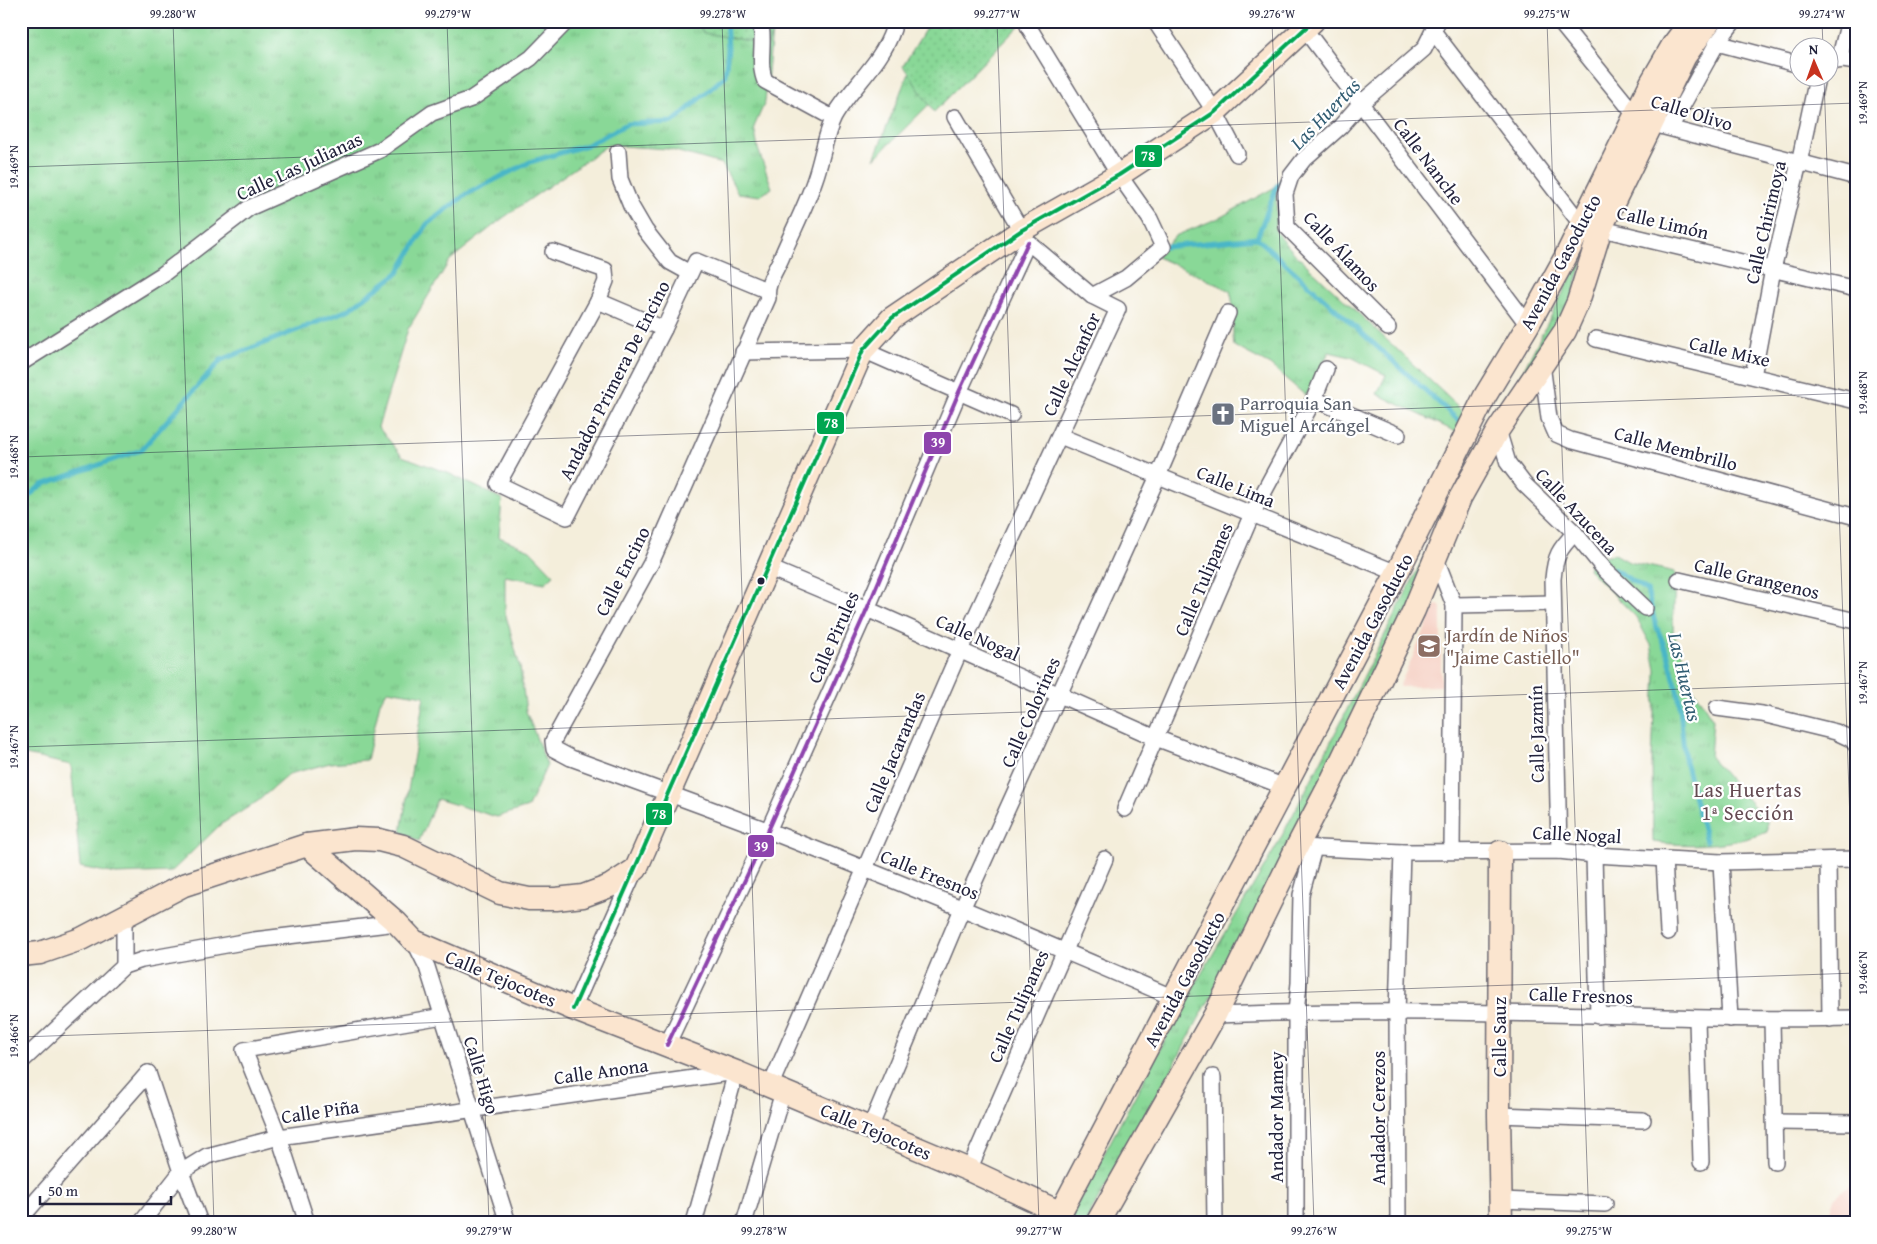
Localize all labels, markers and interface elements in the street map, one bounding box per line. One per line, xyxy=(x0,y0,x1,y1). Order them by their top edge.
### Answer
text: 99.280°W xyxy=(150,5,197,22)
text: 99.279°W xyxy=(425,5,472,22)
text: 99.278°W xyxy=(700,5,747,22)
text: 99.277°W xyxy=(974,5,1021,22)
text: 99.276°W xyxy=(1249,5,1296,22)
text: 99.275°W xyxy=(1524,5,1571,22)
text: 99.274°W xyxy=(1799,5,1846,22)
north arrow xyxy=(1790,38,1840,88)
text: N xyxy=(1809,39,1819,59)
water label: Las Huertas xyxy=(1282,70,1367,157)
text: 19.469°N xyxy=(1854,81,1871,125)
street label: Calle Olivo xyxy=(1648,86,1736,138)
street label: Calle Nanche xyxy=(1387,111,1471,211)
street label: Calle Las Julianas xyxy=(231,125,367,207)
line badge: 78 xyxy=(1134,144,1163,168)
text: 19.469°N xyxy=(5,145,22,189)
text: 78 xyxy=(1141,146,1155,166)
street label: Calle Chirimoya xyxy=(1737,157,1793,287)
street label: Avenida Gasoducto xyxy=(1512,189,1608,335)
street label: Calle Limón xyxy=(1614,198,1712,246)
street label: Calle Álamos xyxy=(1297,204,1387,298)
street label: Andador Primera De Encino xyxy=(551,275,677,485)
street label: Calle Alcanfor xyxy=(1035,307,1107,420)
street label: Calle Mixe xyxy=(1687,328,1773,374)
text: 19.468°N xyxy=(1854,371,1871,415)
place label: Parroquia San Miguel Arcángel xyxy=(1240,389,1370,439)
church icon: Parroquia San Miguel Arcángel xyxy=(1210,401,1236,427)
line badge: 78 xyxy=(816,411,845,435)
text: 78 xyxy=(824,413,838,433)
street label: Calle Membrillo xyxy=(1611,418,1741,478)
line badge: 39 xyxy=(923,431,952,455)
text: 39 xyxy=(931,432,945,452)
text: 19.468°N xyxy=(5,435,22,479)
street label: Calle Lima xyxy=(1193,458,1279,514)
street label: Calle Azucena xyxy=(1529,461,1625,561)
street label: Calle Tulipanes xyxy=(1166,518,1240,640)
street label: Calle Encino xyxy=(587,521,657,621)
street label: Avenida Gasoducto xyxy=(1324,548,1420,694)
street label: Calle Grangenos xyxy=(1692,550,1822,606)
unlabelled marker xyxy=(756,576,766,586)
street label: Calle Pirules xyxy=(800,586,866,688)
street label: Calle Nogal xyxy=(932,606,1024,668)
place label: Jardín de Niños "Jaime Castiello" xyxy=(1444,621,1580,671)
water label: Las Huertas xyxy=(1661,629,1710,725)
school or university icon: Jardín de Niños "Jaime Castiello" xyxy=(1416,633,1442,659)
street label: Calle Colorines xyxy=(993,652,1067,772)
text: 19.467°N xyxy=(1854,661,1871,705)
street label: Calle Jazmín xyxy=(1521,685,1551,783)
street label: Calle Jacarandas xyxy=(856,687,932,817)
text: 19.467°N xyxy=(5,725,22,769)
district label: Las Huertas 1ª Sección xyxy=(1694,775,1802,827)
line badge: 78 xyxy=(645,802,673,826)
text: 78 xyxy=(652,804,666,824)
street label: Calle Nogal xyxy=(1532,818,1622,850)
line badge: 39 xyxy=(747,834,775,858)
text: 39 xyxy=(754,836,768,856)
street label: Calle Fresnos xyxy=(876,841,984,907)
street label: Avenida Gasoducto xyxy=(1136,906,1232,1052)
street label: Calle Tejocotes xyxy=(441,942,561,1014)
street label: Calle Tulipanes xyxy=(981,945,1055,1067)
text: 19.466°N xyxy=(1854,951,1871,995)
street label: Calle Fresnos xyxy=(1528,979,1634,1011)
street label: Calle Sauz xyxy=(1485,997,1513,1077)
text: 19.466°N xyxy=(5,1014,22,1058)
street label: Calle Higo xyxy=(457,1033,507,1117)
street label: Calle Anona xyxy=(552,1051,650,1091)
street label: Andador Mamey xyxy=(1262,1051,1290,1183)
street label: Andador Cerezos xyxy=(1364,1051,1392,1185)
street label: Calle Piña xyxy=(279,1092,361,1130)
street label: Calle Tejocotes xyxy=(816,1095,936,1167)
scale bar xyxy=(40,1174,171,1206)
text: 50 m xyxy=(48,1180,79,1201)
text: 99.280°W xyxy=(191,1222,238,1239)
text: 99.279°W xyxy=(466,1222,513,1239)
text: 99.278°W xyxy=(741,1222,788,1239)
text: 99.277°W xyxy=(1016,1222,1063,1239)
text: 99.276°W xyxy=(1291,1222,1338,1239)
text: 99.275°W xyxy=(1566,1222,1613,1239)

